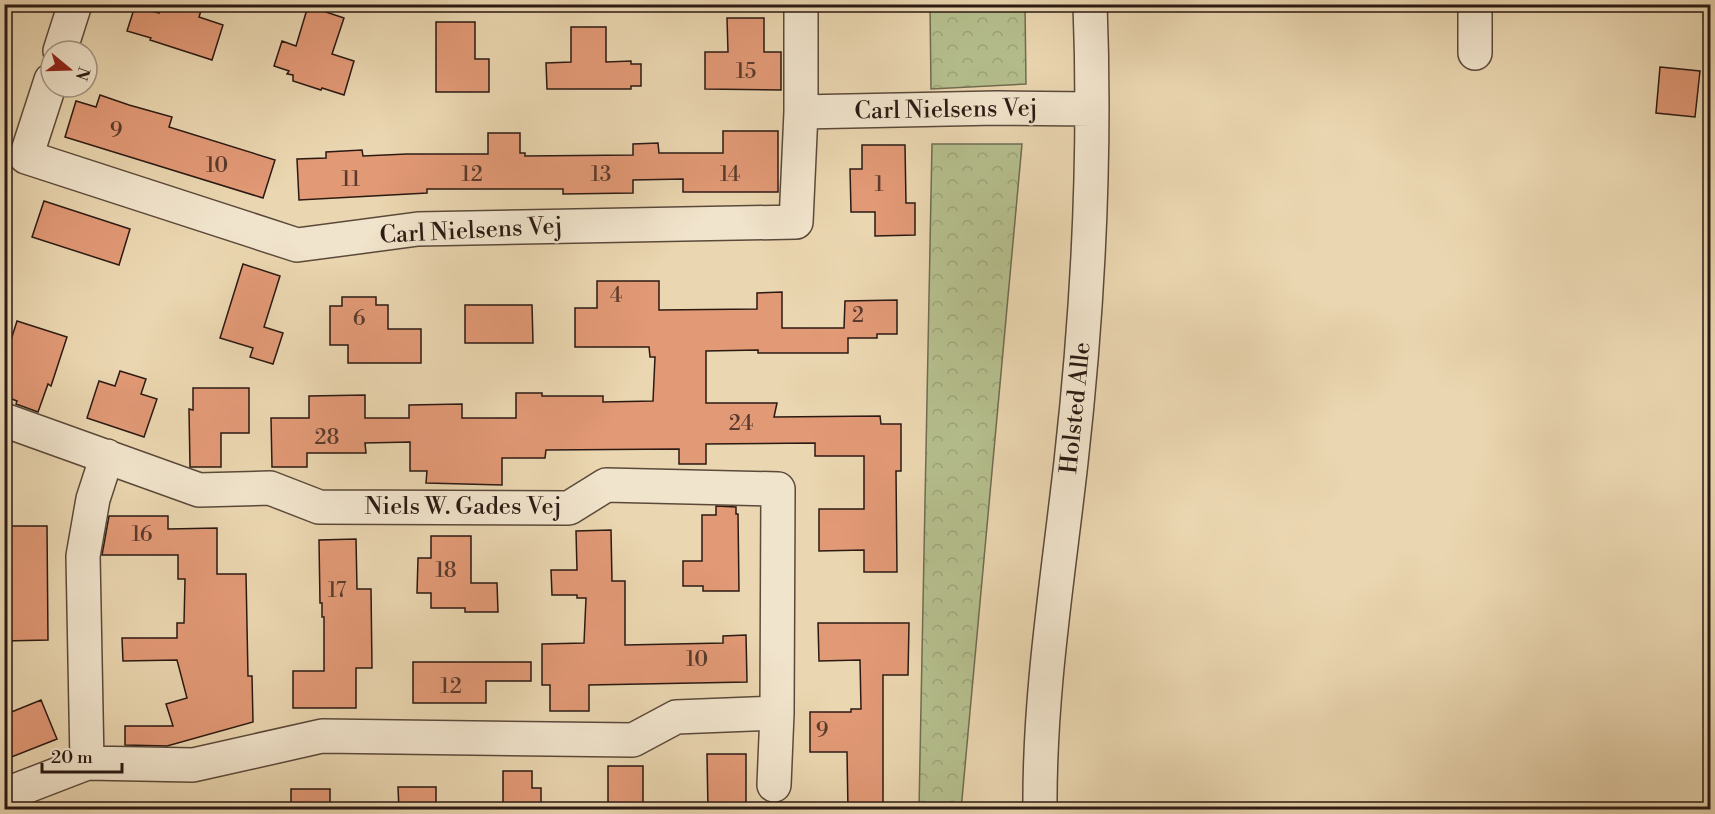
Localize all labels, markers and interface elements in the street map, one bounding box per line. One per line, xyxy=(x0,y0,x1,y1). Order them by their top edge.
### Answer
north arrow xyxy=(39,39,99,99)
house number: 15 xyxy=(736,59,756,85)
text: N xyxy=(71,64,94,83)
street label: Carl Nielsens Vej xyxy=(854,93,1038,127)
house number: 9 xyxy=(110,118,122,144)
house number: 10 xyxy=(206,153,228,179)
house number: 12 xyxy=(461,162,483,188)
house number: 13 xyxy=(591,162,611,188)
house number: 14 xyxy=(720,162,740,188)
house number: 11 xyxy=(342,167,360,193)
house number: 1 xyxy=(874,172,884,198)
street label: Carl Nielsens Vej xyxy=(379,211,563,251)
house number: 4 xyxy=(610,283,622,309)
house number: 2 xyxy=(852,303,864,329)
house number: 6 xyxy=(353,306,366,332)
street label: Holsted Alle xyxy=(1054,341,1098,475)
house number: 24 xyxy=(729,411,753,437)
house number: 28 xyxy=(315,425,339,451)
street label: Niels W. Gades Vej xyxy=(364,492,562,522)
house number: 16 xyxy=(131,522,153,548)
house number: 18 xyxy=(435,558,457,584)
house number: 17 xyxy=(328,578,347,604)
house number: 10 xyxy=(686,647,708,673)
house number: 12 xyxy=(440,674,462,700)
house number: 9 xyxy=(816,718,828,744)
scale bar xyxy=(42,736,122,774)
text: 20 m xyxy=(51,746,93,769)

